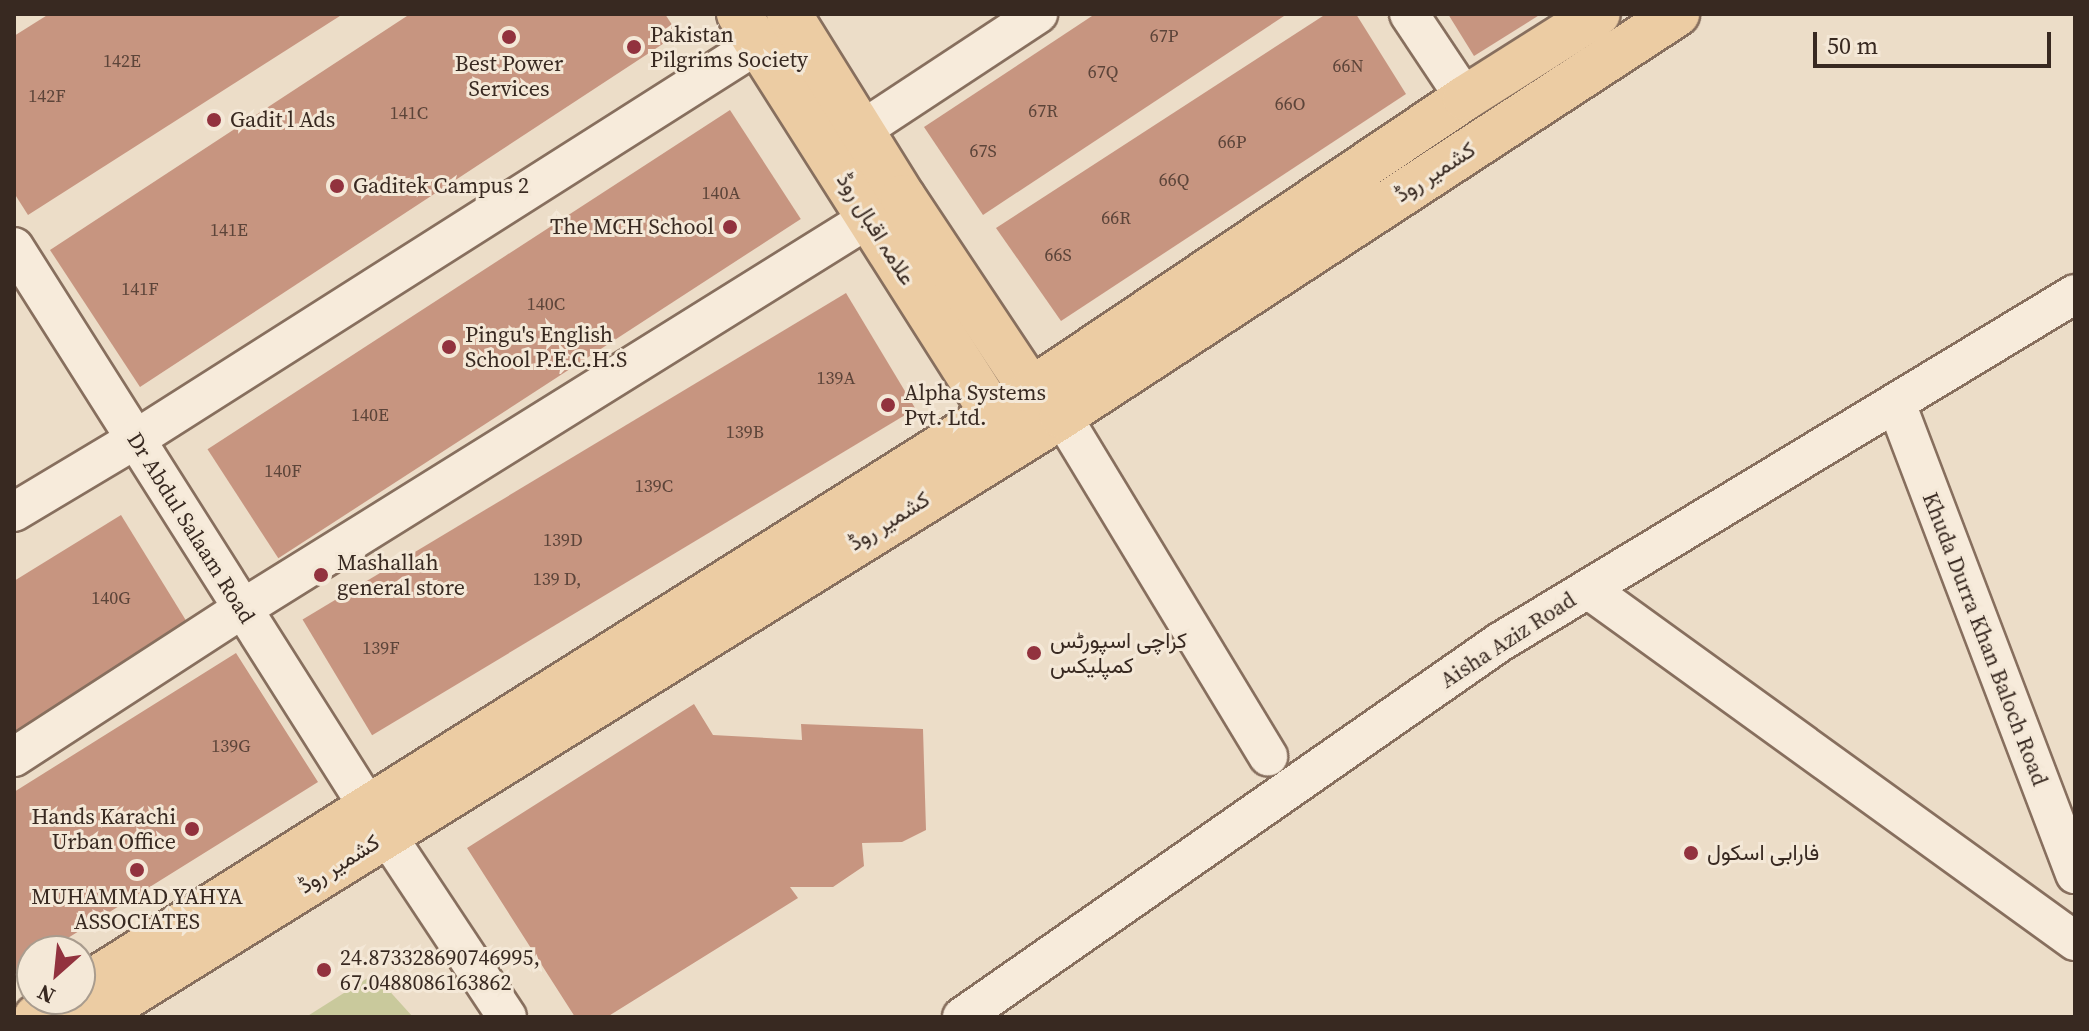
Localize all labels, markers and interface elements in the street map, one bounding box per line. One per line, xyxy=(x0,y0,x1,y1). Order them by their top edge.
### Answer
scale bar xyxy=(1817,16,2055,66)
place label: Pakistan Pilgrims Society xyxy=(650,21,808,72)
house number: 67P xyxy=(1150,25,1178,47)
marker: Best Power Services xyxy=(500,28,518,46)
text: 50 m xyxy=(1827,29,1878,62)
marker: Pakistan Pilgrims Society xyxy=(625,38,643,56)
house number: 142E xyxy=(103,50,141,72)
place label: Best Power Services xyxy=(455,50,563,102)
house number: 66N xyxy=(1332,55,1364,77)
house number: 67Q xyxy=(1088,61,1118,83)
house number: 142F xyxy=(28,85,66,107)
house number: 66O xyxy=(1275,93,1305,115)
house number: 67R xyxy=(1028,100,1058,122)
house number: 141C xyxy=(390,102,428,124)
place label: Gadit l Ads xyxy=(230,107,335,133)
marker: Gadit l Ads xyxy=(205,111,223,129)
house number: 66P xyxy=(1218,131,1246,153)
street label: کشمیر روڈ xyxy=(1390,136,1480,208)
house number: 67S xyxy=(969,140,997,162)
street label: علامہ اقبال روڈ xyxy=(831,168,921,290)
house number: 66Q xyxy=(1159,169,1189,191)
place label: Gaditek Campus 2 xyxy=(353,173,529,199)
marker: Gaditek Campus 2 xyxy=(328,177,346,195)
house number: 140A xyxy=(702,182,740,204)
house number: 66R xyxy=(1101,207,1131,229)
place label: The MCH School xyxy=(550,214,714,240)
marker: The MCH School xyxy=(721,218,739,236)
house number: 141E xyxy=(210,219,248,241)
house number: 66S xyxy=(1044,244,1072,266)
house number: 141F xyxy=(121,278,159,300)
house number: 140C xyxy=(527,293,565,315)
place label: Pingu's English School P.E.C.H.S xyxy=(465,321,627,372)
marker: Pingu's English School P.E.C.H.S xyxy=(440,338,458,356)
house number: 139A xyxy=(817,367,855,389)
place label: Alpha Systems Pvt. Ltd. xyxy=(904,379,1046,430)
marker: Alpha Systems Pvt. Ltd. xyxy=(879,396,897,414)
house number: 140E xyxy=(351,404,389,426)
house number: 139B xyxy=(726,421,764,443)
street label: Dr Abdul Salaam Road xyxy=(122,428,260,628)
house number: 140F xyxy=(264,460,302,482)
house number: 139C xyxy=(635,475,673,497)
street label: کشمیر روڈ xyxy=(843,486,935,556)
street label: Khuda Durra Khan Baloch Road xyxy=(1917,489,2053,789)
house number: 139D xyxy=(543,529,583,551)
place label: Mashallah general store xyxy=(337,549,465,600)
marker: Mashallah general store xyxy=(312,566,330,584)
house number: 139 D, xyxy=(533,568,581,590)
street label: Aisha Aziz Road xyxy=(1435,586,1581,694)
house number: 140G xyxy=(91,587,131,609)
place label: کراچی اسپورٹس کمپلیکس xyxy=(1050,627,1187,678)
house number: 139F xyxy=(362,637,400,659)
marker: کراچی اسپورٹس کمپلیکس xyxy=(1025,644,1043,662)
house number: 139G xyxy=(211,735,251,757)
place label: Hands Karachi Urban Office xyxy=(31,803,176,854)
marker: Hands Karachi Urban Office xyxy=(183,820,201,838)
street label: کشمیر روڈ xyxy=(293,829,385,899)
place label: فارابی اسکول xyxy=(1707,840,1819,866)
marker: فارابی اسکول xyxy=(1682,844,1700,862)
marker: MUHAMMAD YAHYA ASSOCIATES xyxy=(128,861,146,879)
place label: MUHAMMAD YAHYA ASSOCIATES xyxy=(31,883,243,934)
north arrow xyxy=(16,935,96,1015)
place label: 24.873328690746995, 67.0488086163862 xyxy=(340,944,540,996)
marker: 24.873328690746995, 67.0488086163862 xyxy=(315,961,333,979)
text: N xyxy=(32,978,60,1012)

